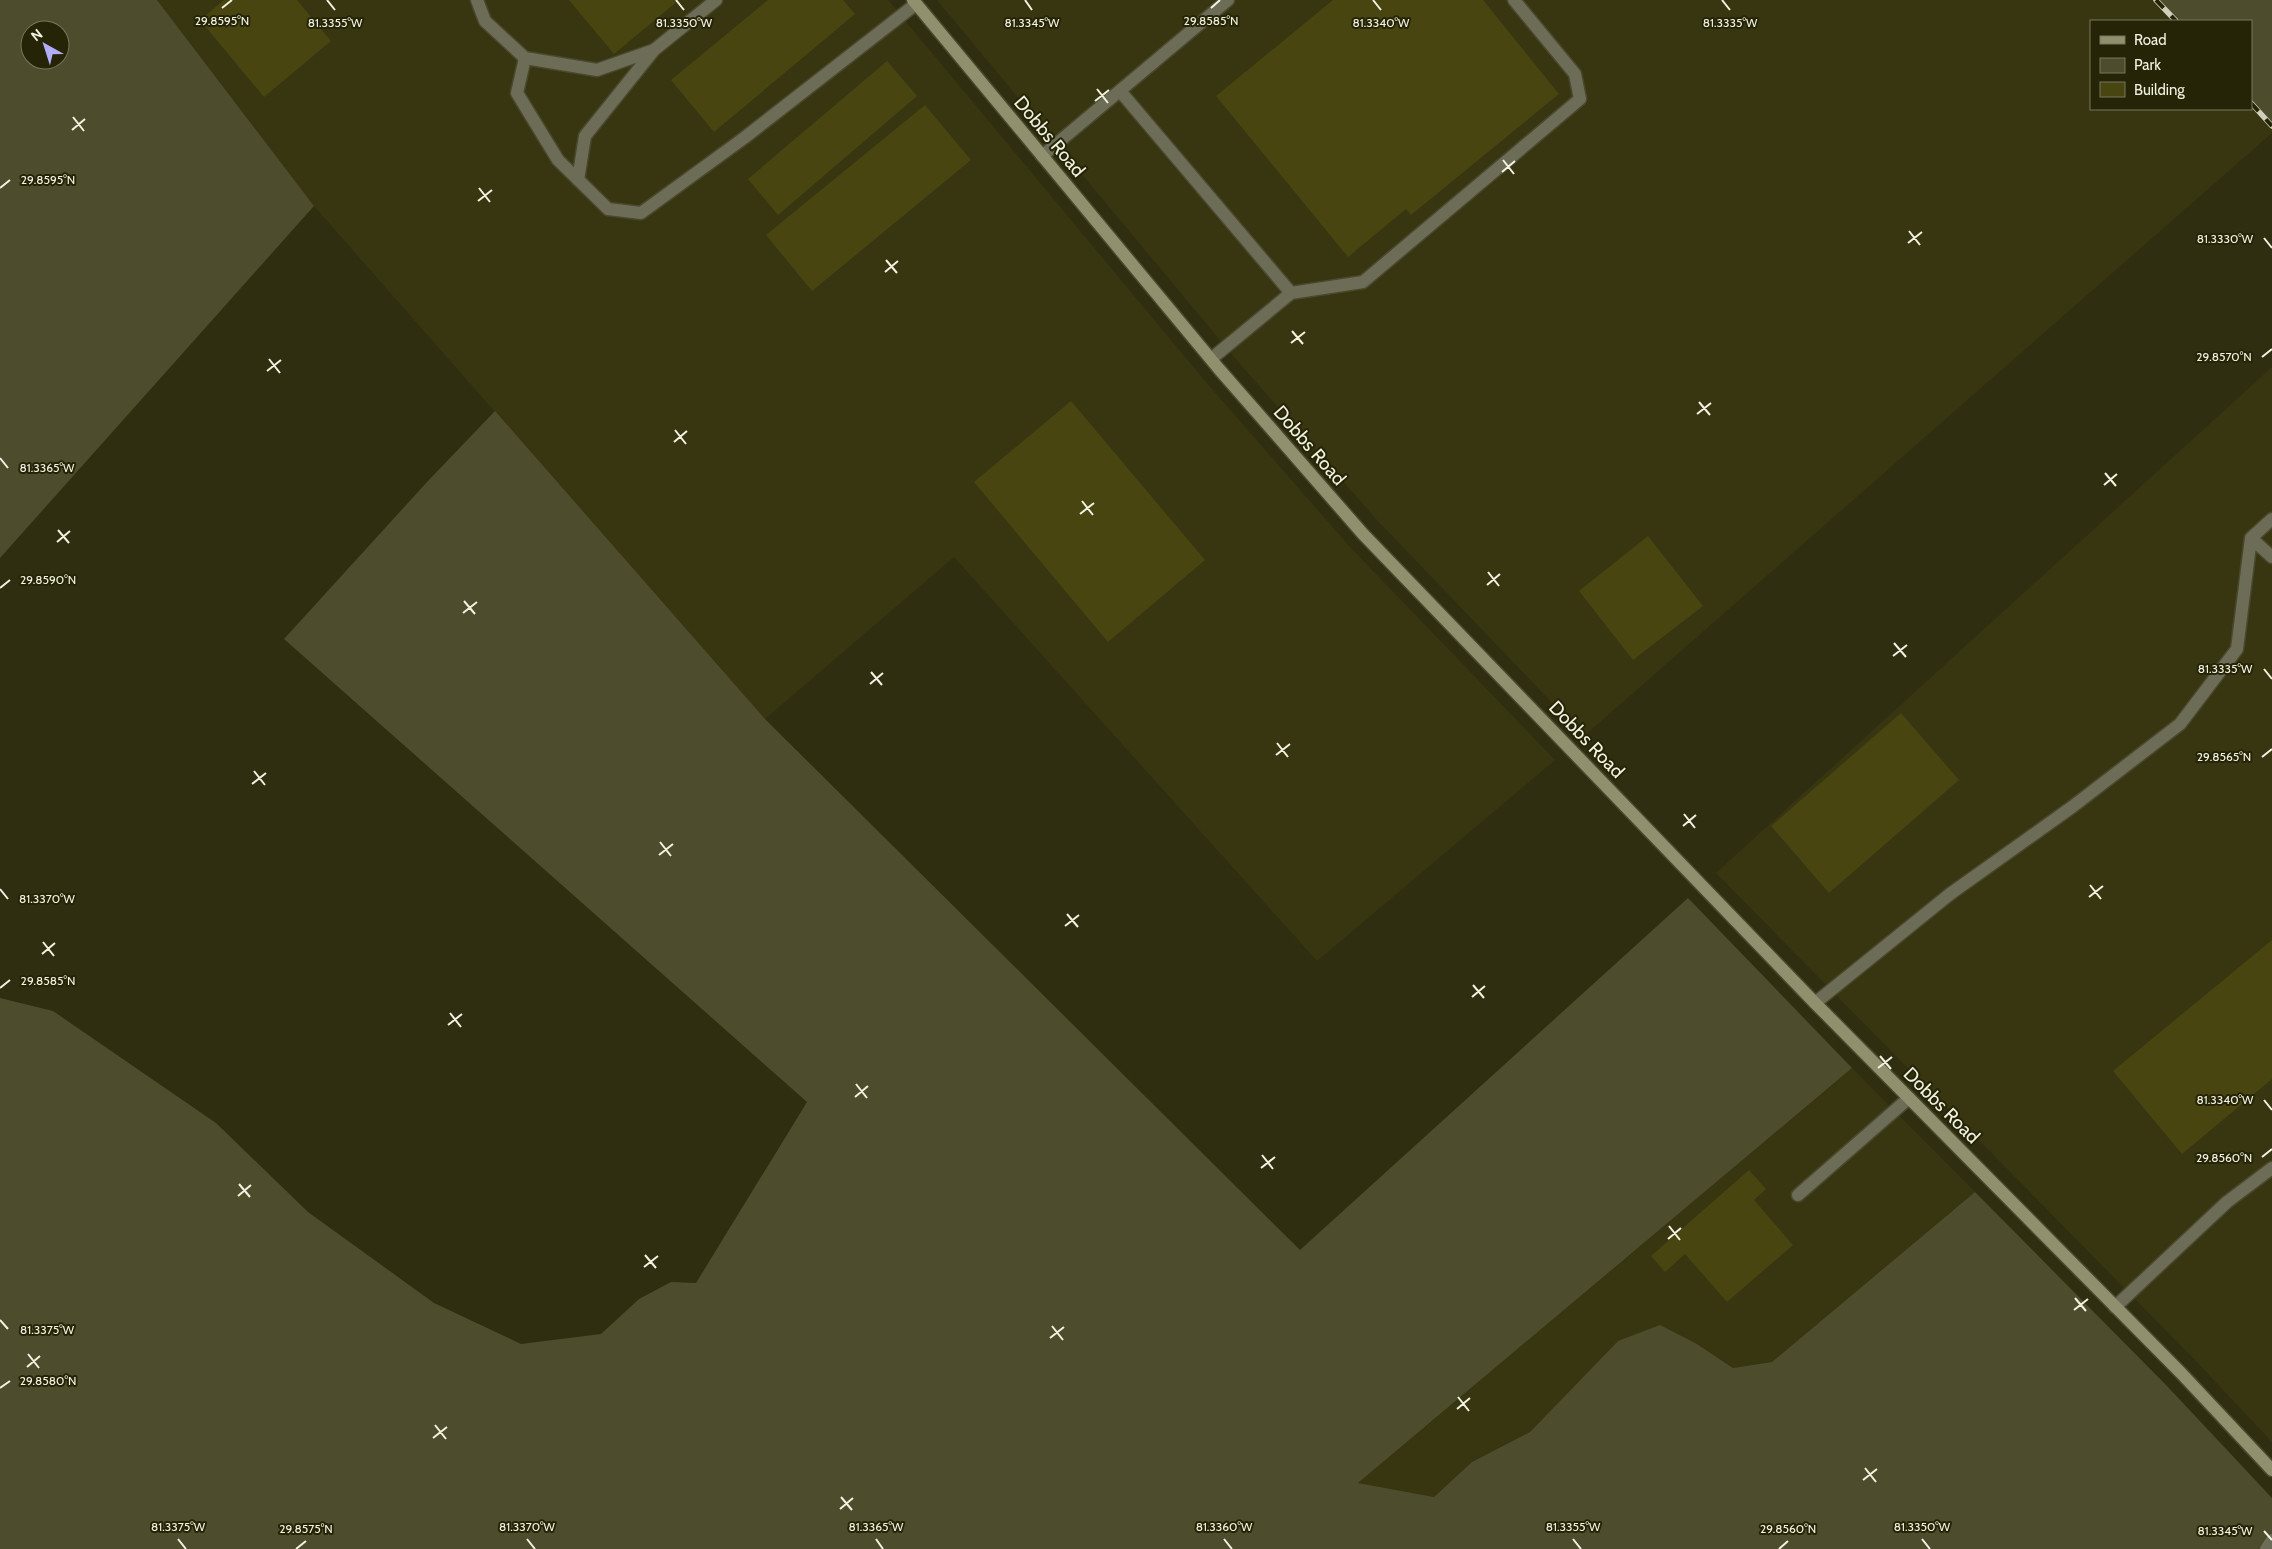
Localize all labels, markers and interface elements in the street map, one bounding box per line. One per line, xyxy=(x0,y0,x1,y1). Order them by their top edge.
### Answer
text: 29.8595°N xyxy=(195,13,249,28)
text: 29.8585°N xyxy=(1184,13,1238,28)
text: 81.3355°W xyxy=(308,15,363,30)
text: 81.3350°W xyxy=(656,15,713,30)
text: 81.3345°W xyxy=(1005,15,1060,30)
text: 81.3340°W xyxy=(1353,15,1410,30)
text: 81.3335°W xyxy=(1703,15,1758,30)
north arrow xyxy=(20,20,70,70)
legend xyxy=(2090,20,2252,110)
text: N xyxy=(27,25,46,45)
text: Road xyxy=(2134,31,2167,49)
text: Park xyxy=(2134,56,2161,74)
text: Building xyxy=(2134,81,2185,99)
street label: Dobbs Road xyxy=(1009,91,1090,181)
text: 29.8595°N xyxy=(21,172,75,187)
text: 81.3330°W xyxy=(2197,231,2254,246)
text: 29.8570°N xyxy=(2196,349,2252,364)
street label: Dobbs Road xyxy=(1269,401,1351,490)
text: 81.3365°W xyxy=(20,460,75,475)
text: 29.8590°N xyxy=(20,572,76,587)
text: 81.3335°W xyxy=(2198,661,2253,676)
street label: Dobbs Road xyxy=(1544,696,1629,783)
text: 29.8565°N xyxy=(2197,749,2251,764)
text: 81.3370°W xyxy=(19,891,76,906)
text: 29.8585°N xyxy=(21,973,75,988)
street label: Dobbs Road xyxy=(1899,1062,1985,1148)
text: 81.3340°W xyxy=(2197,1092,2254,1107)
text: 29.8560°N xyxy=(2196,1150,2252,1165)
text: 81.3375°W xyxy=(20,1322,75,1337)
text: 29.8580°N xyxy=(20,1373,76,1388)
text: 81.3375°W xyxy=(151,1519,206,1534)
text: 81.3370°W xyxy=(499,1519,556,1534)
text: 81.3365°W xyxy=(849,1519,904,1534)
text: 81.3360°W xyxy=(1196,1519,1253,1534)
text: 81.3355°W xyxy=(1546,1519,1601,1534)
text: 81.3350°W xyxy=(1894,1519,1951,1534)
text: 29.8575°N xyxy=(279,1521,333,1536)
text: 29.8560°N xyxy=(1760,1521,1816,1536)
text: 81.3345°W xyxy=(2198,1523,2253,1538)

